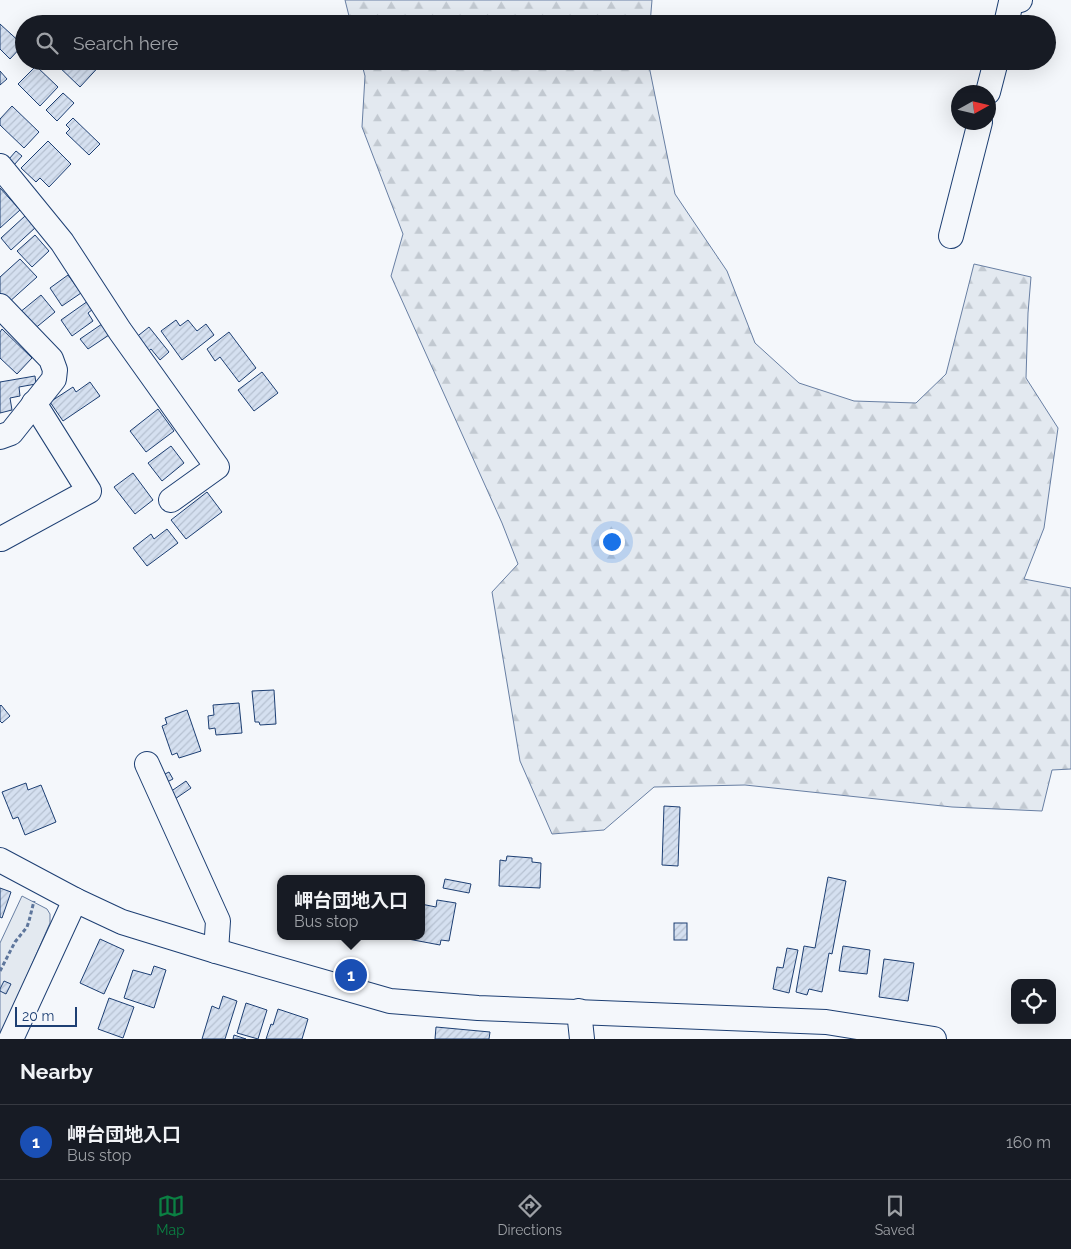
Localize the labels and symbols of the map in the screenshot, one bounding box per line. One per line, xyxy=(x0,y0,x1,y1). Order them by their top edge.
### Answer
north arrow xyxy=(951,85,996,130)
your location xyxy=(599,529,625,555)
pin: 1 xyxy=(335,956,367,994)
scale bar xyxy=(15,1004,78,1027)

